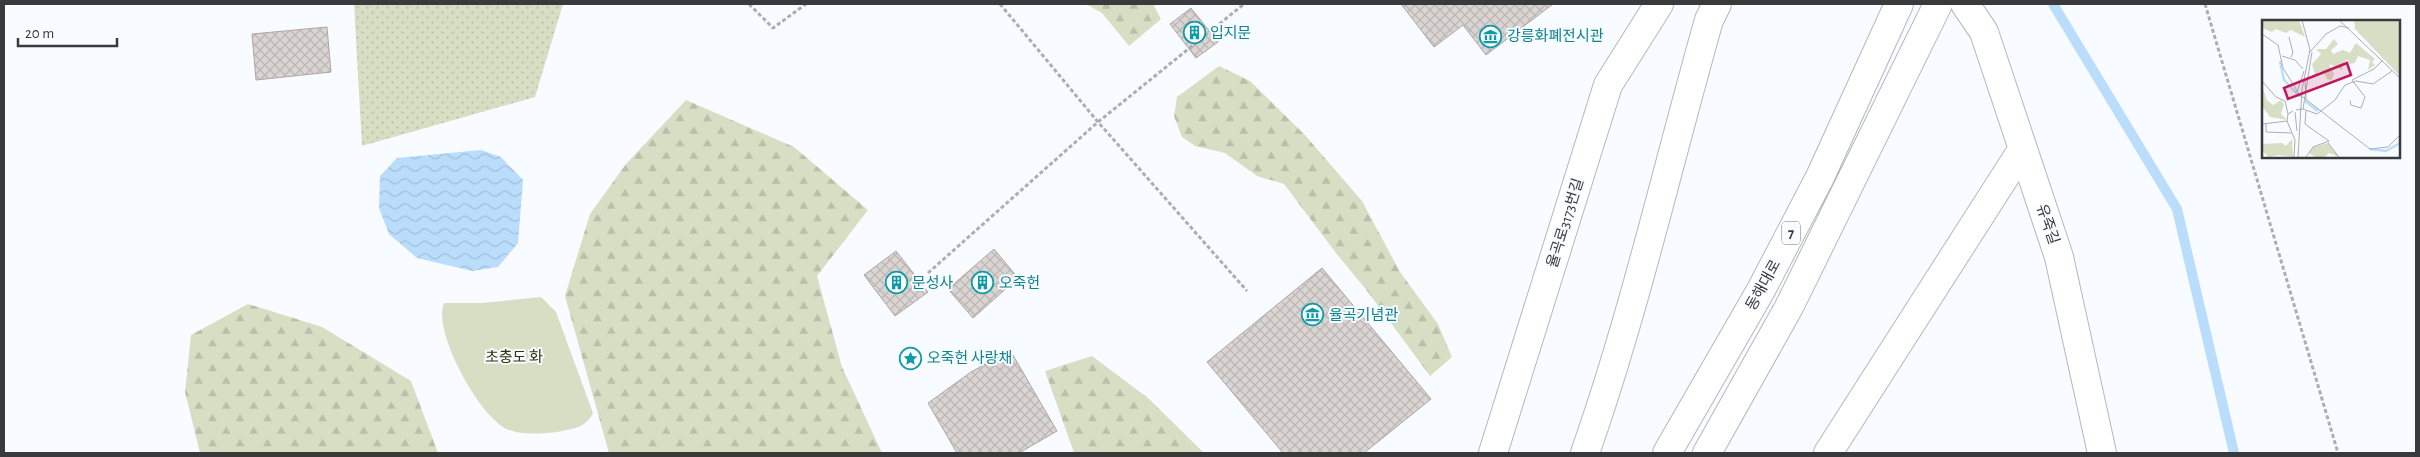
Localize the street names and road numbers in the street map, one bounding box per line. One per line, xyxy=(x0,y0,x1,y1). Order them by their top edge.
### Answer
street label: 율곡로3173번길 xyxy=(1544,176,1586,270)
street label: 유죽길 xyxy=(2034,202,2062,246)
road number: 7 xyxy=(1782,222,1800,244)
street label: 동해대로 xyxy=(1743,257,1783,313)

